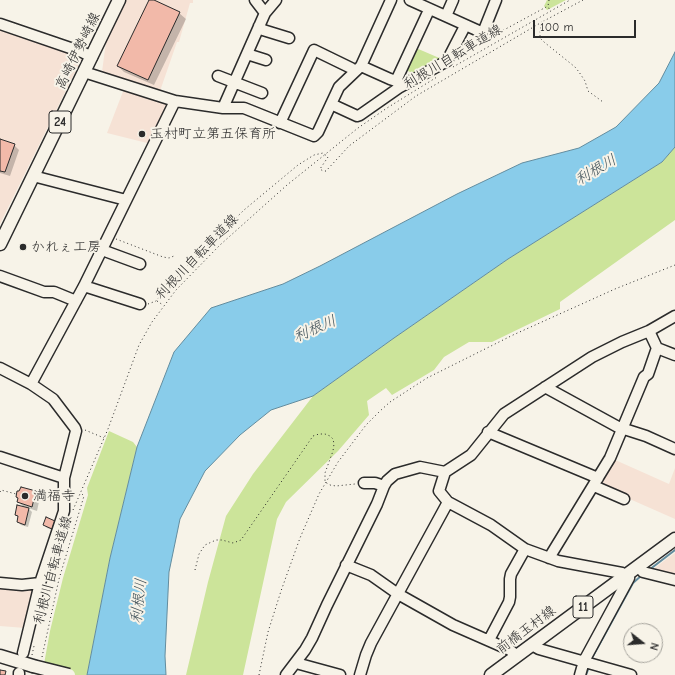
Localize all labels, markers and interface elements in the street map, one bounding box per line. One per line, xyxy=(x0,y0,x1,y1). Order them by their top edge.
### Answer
street label: 高崎伊勢崎線 xyxy=(52,10,104,92)
scale bar xyxy=(535,12,638,38)
text: 100 m xyxy=(540,20,573,34)
street label: 利根川自転車道線 xyxy=(401,21,505,93)
road number: 24 xyxy=(49,111,71,133)
place label: 玉村町立第五保育所 xyxy=(150,126,276,142)
marker: 玉村町立第五保育所 xyxy=(137,129,147,139)
water label: 利根川 xyxy=(572,151,620,189)
street label: 利根川自転車道線 xyxy=(152,211,242,303)
place label: かれぇ工房 xyxy=(31,239,101,255)
marker: かれぇ工房 xyxy=(18,242,28,252)
water label: 利根川 xyxy=(291,312,339,346)
place label: 満福寺 xyxy=(33,488,75,504)
marker: 満福寺 xyxy=(20,491,30,501)
street label: 利根川自転車道線 xyxy=(30,514,76,626)
water label: 利根川 xyxy=(127,578,151,624)
road number: 11 xyxy=(573,596,593,618)
street label: 前橋玉村線 xyxy=(493,602,559,658)
north arrow xyxy=(623,623,663,663)
text: N xyxy=(647,641,661,652)

